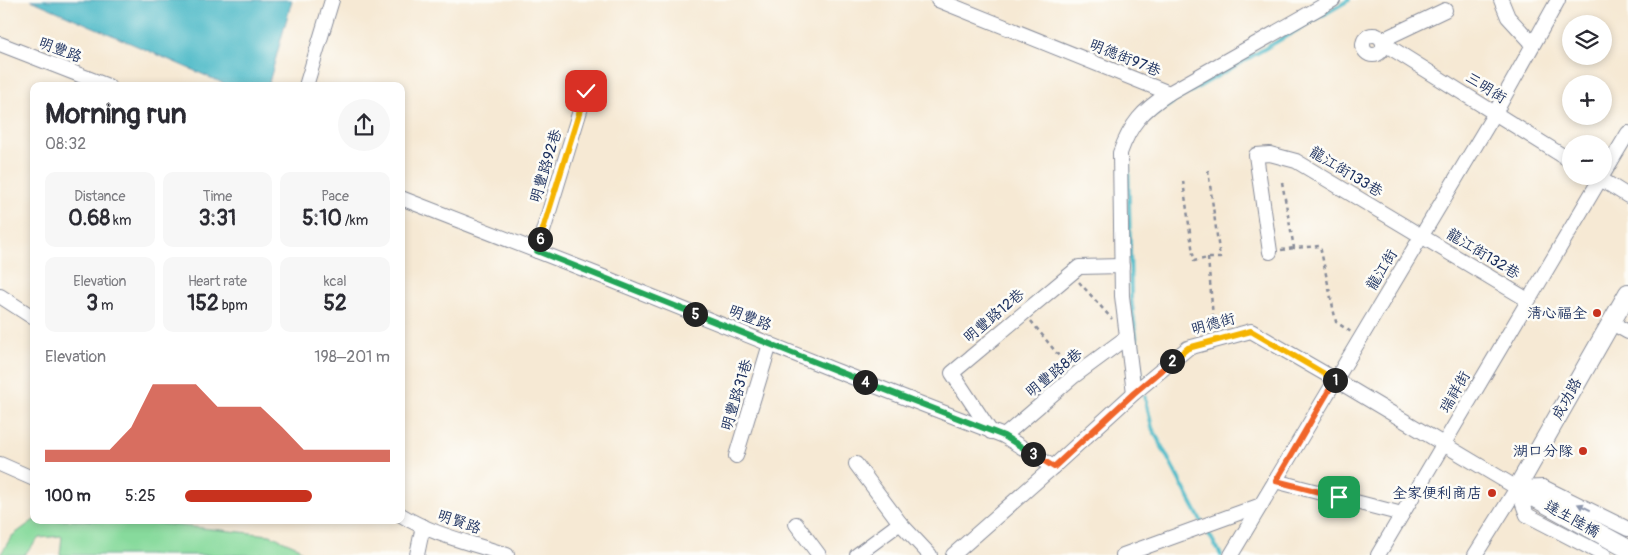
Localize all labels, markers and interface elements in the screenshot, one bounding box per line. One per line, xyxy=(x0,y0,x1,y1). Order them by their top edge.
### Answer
map controls xyxy=(1562,15,1612,185)
button: layers xyxy=(1562,15,1612,65)
street label: 明豐路 xyxy=(36,33,84,67)
street label: 明德街97巷 xyxy=(1086,35,1164,81)
street label: 三明街 xyxy=(1462,68,1510,108)
pin xyxy=(565,70,607,112)
button: + xyxy=(1562,75,1612,125)
icon: check xyxy=(572,77,600,105)
text: Morning run xyxy=(45,97,187,132)
button: share xyxy=(338,99,390,151)
street label: 明豐路92巷 xyxy=(526,127,566,205)
text: 08:32 xyxy=(45,134,86,154)
button: − xyxy=(1562,135,1612,185)
street label: 龍江街133巷 xyxy=(1306,143,1386,201)
text: Distance xyxy=(74,188,125,205)
text: Time xyxy=(203,188,232,205)
text: Pace xyxy=(321,188,349,205)
text: 0.68 xyxy=(68,205,110,232)
text: 3:31 xyxy=(199,205,236,232)
text: 5:10 xyxy=(302,205,342,232)
text: km xyxy=(110,212,131,229)
text: /km xyxy=(342,212,368,229)
street label: 龍江街132巷 xyxy=(1443,225,1523,283)
pin: 6 xyxy=(528,226,552,252)
text: 6 xyxy=(536,231,545,248)
street label: 龍江街 xyxy=(1362,246,1402,294)
text: Elevation xyxy=(73,273,127,290)
text: Heart rate xyxy=(188,273,247,290)
text: kcal xyxy=(324,273,347,290)
street label: 明豐路12巷 xyxy=(959,285,1029,347)
text: 3 xyxy=(86,290,98,317)
text: 152 xyxy=(187,290,219,317)
text: 52 xyxy=(324,290,347,317)
text: m xyxy=(98,297,113,314)
text: bpm xyxy=(219,297,248,314)
street label: 明豐路 xyxy=(726,301,774,335)
pin: 5 xyxy=(682,302,708,326)
place label: 清心福全 xyxy=(1527,304,1587,323)
text: 5 xyxy=(692,306,699,323)
marker: 清心福全 xyxy=(1591,307,1603,319)
street label: 明德街 xyxy=(1189,309,1237,339)
street label: 明豐路8巷 xyxy=(1022,344,1086,402)
text: Elevation xyxy=(45,347,106,367)
text: 198–201 m xyxy=(314,347,390,367)
pin: 2 xyxy=(1160,348,1184,374)
text: 2 xyxy=(1169,353,1176,370)
street label: 明豐路31巷 xyxy=(717,357,757,433)
pin: 1 xyxy=(1322,368,1348,392)
street label: 瑞祥街 xyxy=(1436,368,1474,416)
pin: 4 xyxy=(852,370,878,394)
text: 1 xyxy=(1333,372,1338,389)
text: 4 xyxy=(861,374,870,391)
street label: 成功路 xyxy=(1548,375,1586,423)
pin: 3 xyxy=(1020,442,1046,466)
place label: 湖口分隊 xyxy=(1513,442,1573,461)
marker: 湖口分隊 xyxy=(1577,445,1589,457)
text: 3 xyxy=(1030,446,1037,463)
pin xyxy=(1318,476,1360,518)
icon: arrive xyxy=(1325,483,1353,511)
place label: 全家便利商店 xyxy=(1392,484,1482,503)
text: 100 m xyxy=(45,486,91,506)
text: 5:25 xyxy=(125,486,156,506)
marker: 全家便利商店 xyxy=(1486,487,1498,499)
street label: 達生陸橋 xyxy=(1541,496,1603,542)
one-way arrow xyxy=(1577,503,1592,511)
street label: 明賢路 xyxy=(435,506,483,538)

